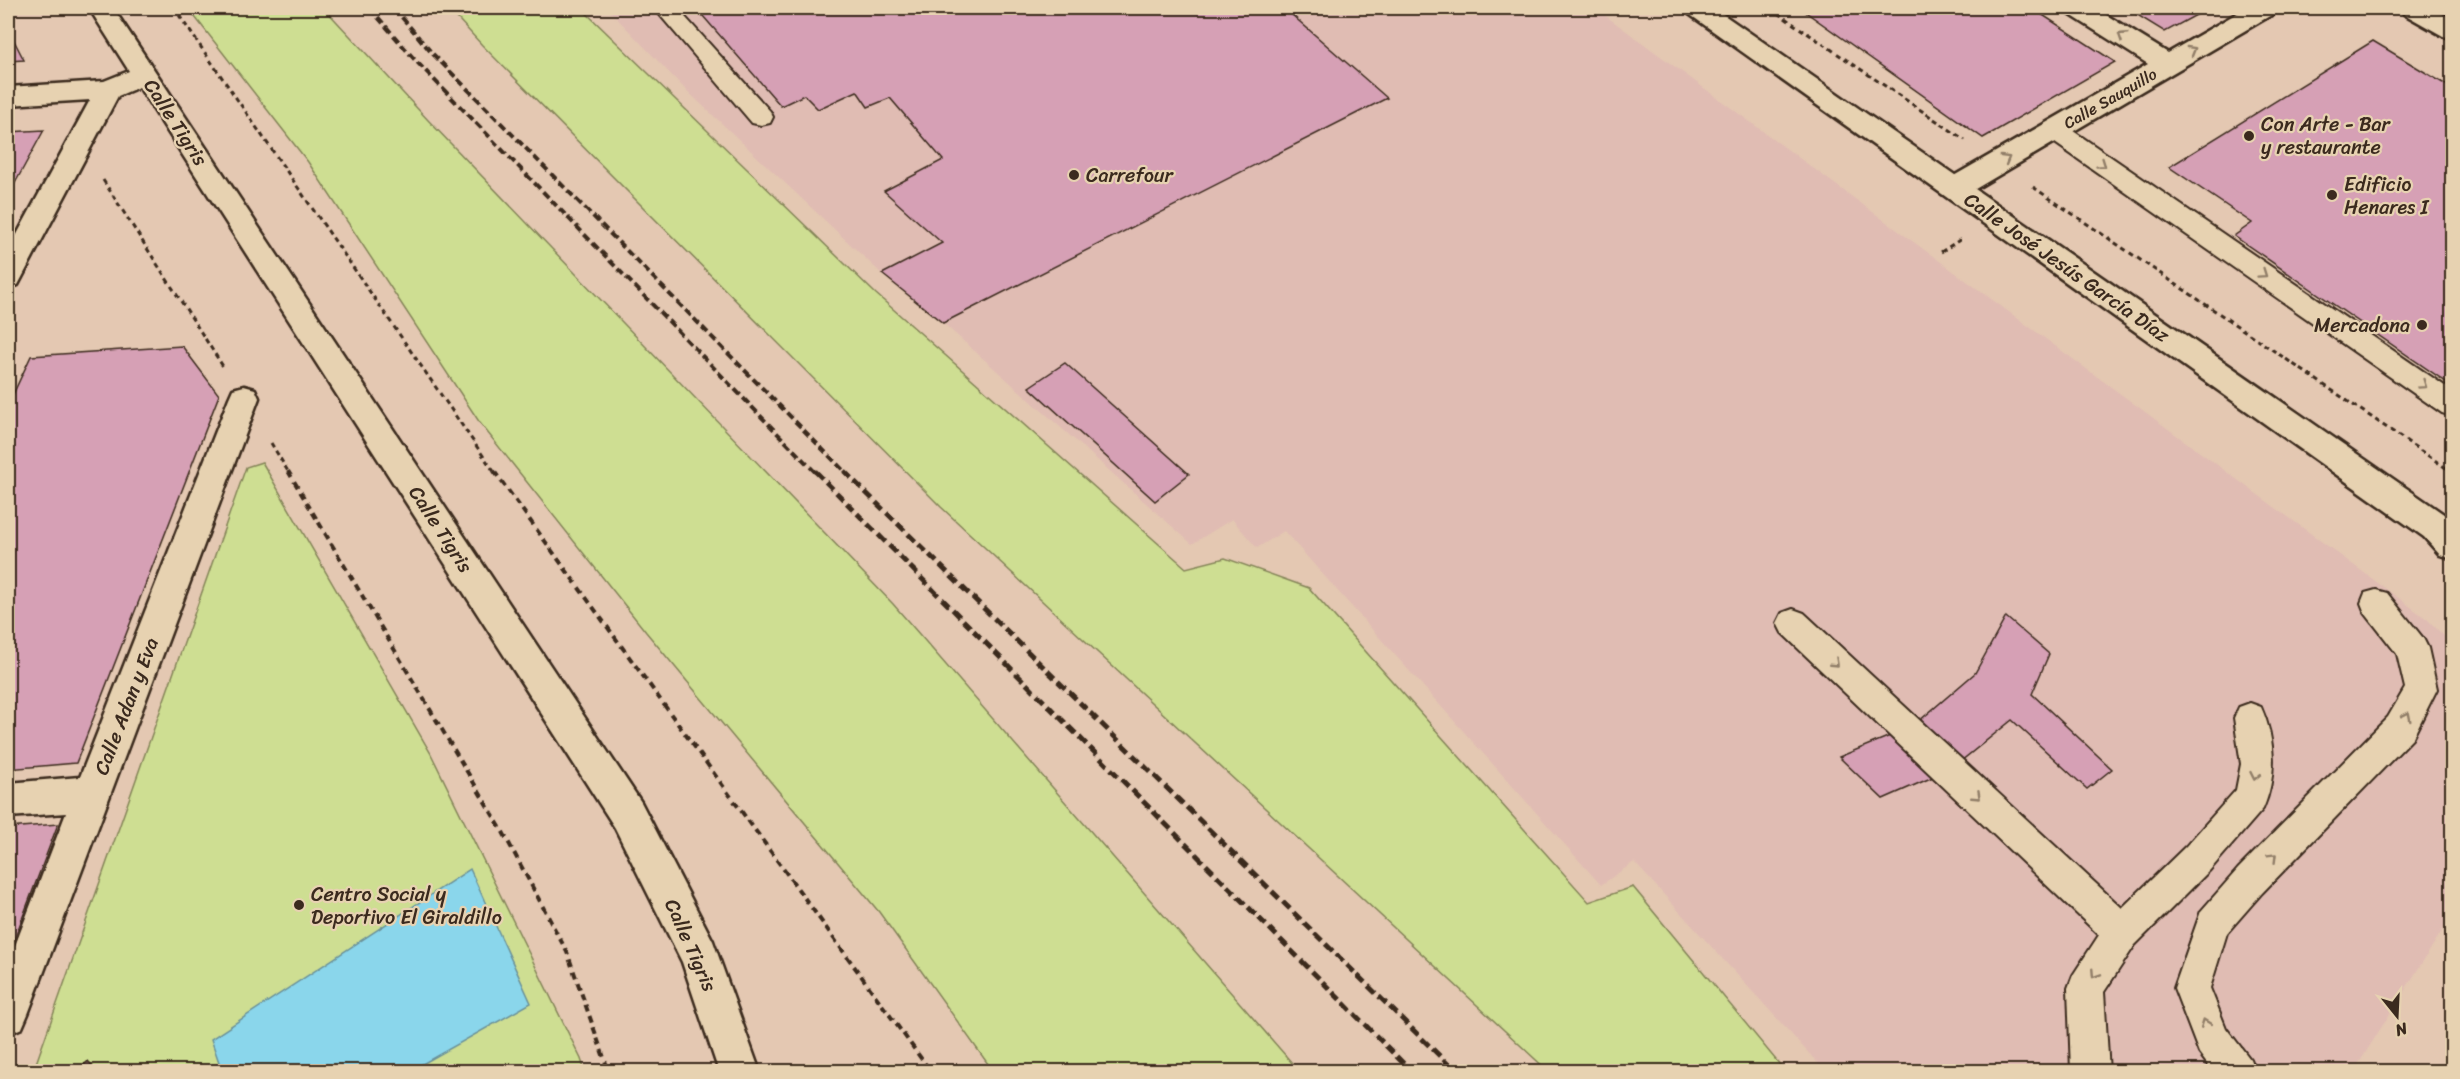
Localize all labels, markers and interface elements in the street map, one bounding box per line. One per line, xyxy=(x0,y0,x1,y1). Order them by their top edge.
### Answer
one-way arrow xyxy=(2118,32,2129,43)
one-way arrow xyxy=(2186,45,2196,57)
street label: Calle Sauquillo xyxy=(2058,60,2163,137)
street label: Calle Tigris xyxy=(134,71,218,174)
place label: Con Arte - Bar y restaurante xyxy=(2261,107,2392,165)
marker: Con Arte - Bar y restaurante xyxy=(2242,129,2256,143)
one-way arrow xyxy=(2000,154,2010,166)
one-way arrow xyxy=(2096,157,2107,168)
place label: Carrefour xyxy=(1086,158,1175,193)
place label: Edificio Henares I xyxy=(2344,167,2430,225)
marker: Carrefour xyxy=(1067,168,1081,182)
street label: Calle José Jesús García Díaz xyxy=(1956,183,2177,352)
marker: Edificio Henares I xyxy=(2325,188,2339,202)
one-way arrow xyxy=(2256,267,2267,278)
place label: Mercadona xyxy=(2314,308,2410,343)
marker: Mercadona xyxy=(2415,318,2429,332)
one-way arrow xyxy=(2417,378,2428,389)
street label: Calle Tigris xyxy=(399,478,483,581)
street label: Calle Adan y Eva xyxy=(84,632,169,780)
one-way arrow xyxy=(1828,655,1839,666)
one-way arrow xyxy=(2399,712,2411,723)
one-way arrow xyxy=(2249,771,2262,781)
one-way arrow xyxy=(1971,789,1981,800)
one-way arrow xyxy=(2266,854,2277,864)
place label: Centro Social y Deportivo El Giraldillo xyxy=(311,877,502,935)
street label: Calle Tigris xyxy=(655,893,727,998)
marker: Centro Social y Deportivo El Giraldillo xyxy=(292,898,306,912)
one-way arrow xyxy=(2091,967,2102,978)
north arrow xyxy=(2367,986,2427,1046)
text: N xyxy=(2391,1014,2412,1046)
one-way arrow xyxy=(2200,1018,2213,1029)

